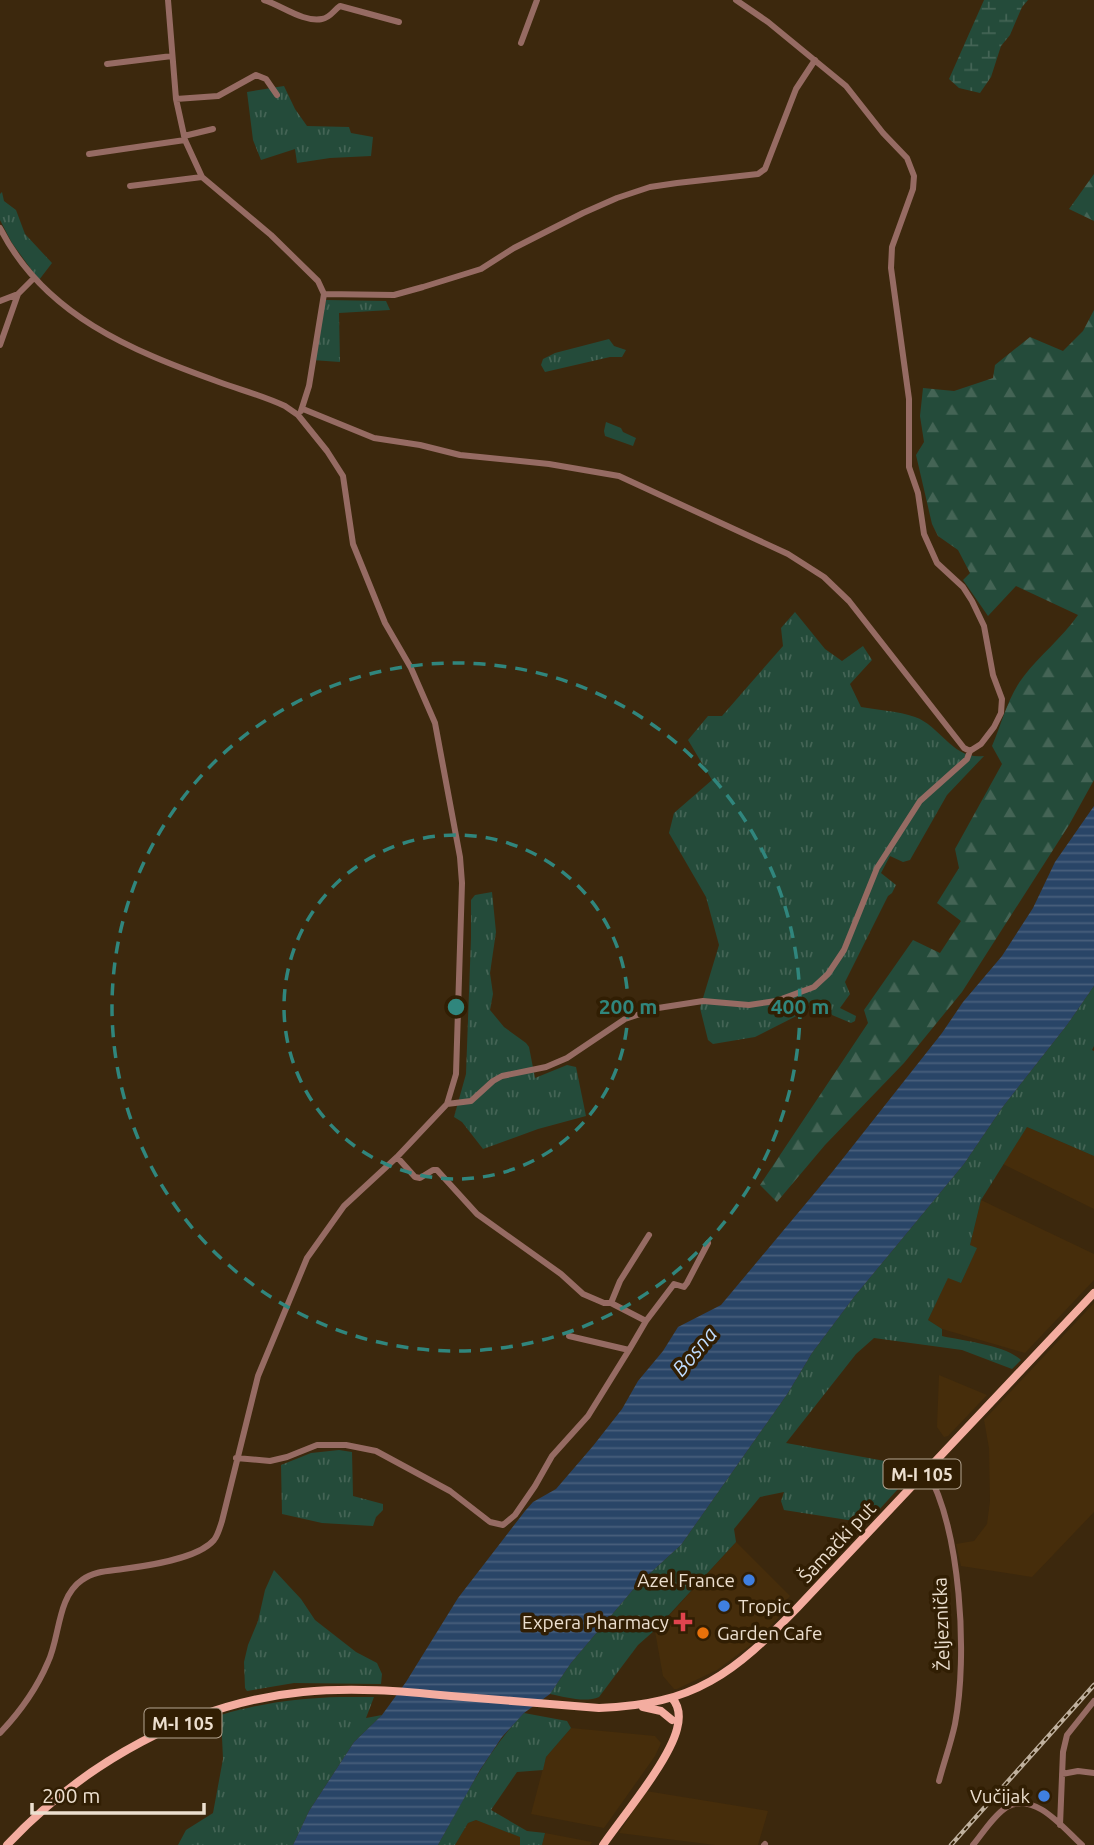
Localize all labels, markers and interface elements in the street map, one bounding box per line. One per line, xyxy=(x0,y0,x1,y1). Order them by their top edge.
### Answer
text: 200 m xyxy=(599,994,657,1018)
text: 400 m xyxy=(771,994,829,1018)
centre of rings xyxy=(444,995,468,1019)
water label: Bosna xyxy=(667,1322,721,1380)
road number: M-I 105 xyxy=(884,1460,960,1489)
street label: Šamački put xyxy=(794,1497,880,1587)
place label: Azel France xyxy=(637,1569,735,1591)
marker: Azel France xyxy=(741,1572,757,1588)
street label: Željeznička xyxy=(928,1577,954,1671)
place label: Tropic xyxy=(738,1595,791,1617)
marker: Tropic xyxy=(716,1598,732,1614)
place label: Expera Pharmacy xyxy=(522,1611,669,1633)
marker: Expera Pharmacy xyxy=(675,1614,691,1630)
place label: Garden Cafe xyxy=(717,1622,823,1644)
marker: Garden Cafe xyxy=(695,1625,711,1641)
road number: M-I 105 xyxy=(144,1708,222,1738)
scale bar xyxy=(32,1772,203,1816)
text: 200 m xyxy=(42,1783,100,1807)
place label: Vučijak xyxy=(970,1785,1030,1807)
marker: Vučijak xyxy=(1036,1788,1052,1804)

